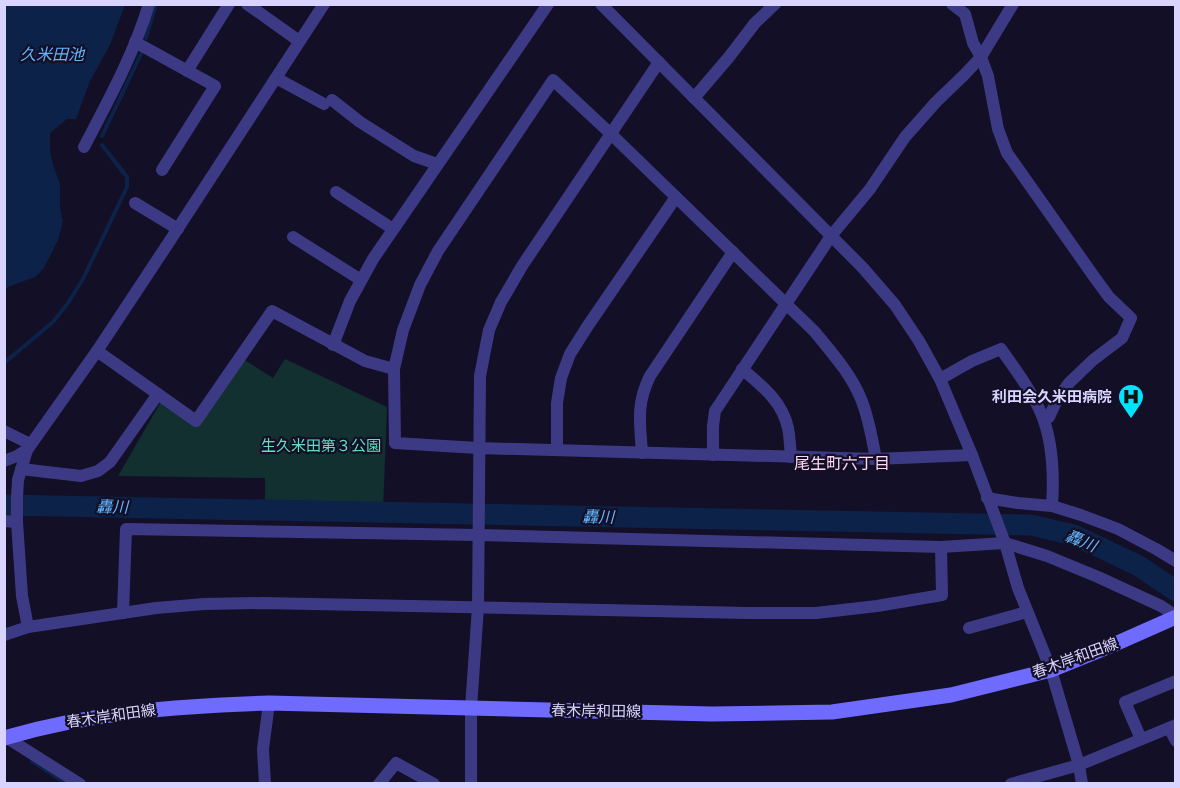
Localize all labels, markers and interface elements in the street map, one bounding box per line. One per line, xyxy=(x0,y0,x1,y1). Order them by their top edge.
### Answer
water label: 久米田池 xyxy=(20,45,86,64)
hospital icon: 利田会久米田病院 xyxy=(1116,382,1146,420)
place label: 利田会久米田病院 xyxy=(992,388,1112,406)
park label: 生久米田第３公園 xyxy=(261,437,381,455)
district label: 尾生町六丁目 xyxy=(794,454,890,473)
water label: 轟川 xyxy=(96,497,130,517)
water label: 轟川 xyxy=(582,507,616,527)
water label: 轟川 xyxy=(1063,526,1101,557)
street label: 春木岸和田線 xyxy=(1030,634,1120,682)
street label: 春木岸和田線 xyxy=(65,701,157,731)
street label: 春木岸和田線 xyxy=(551,701,641,721)

